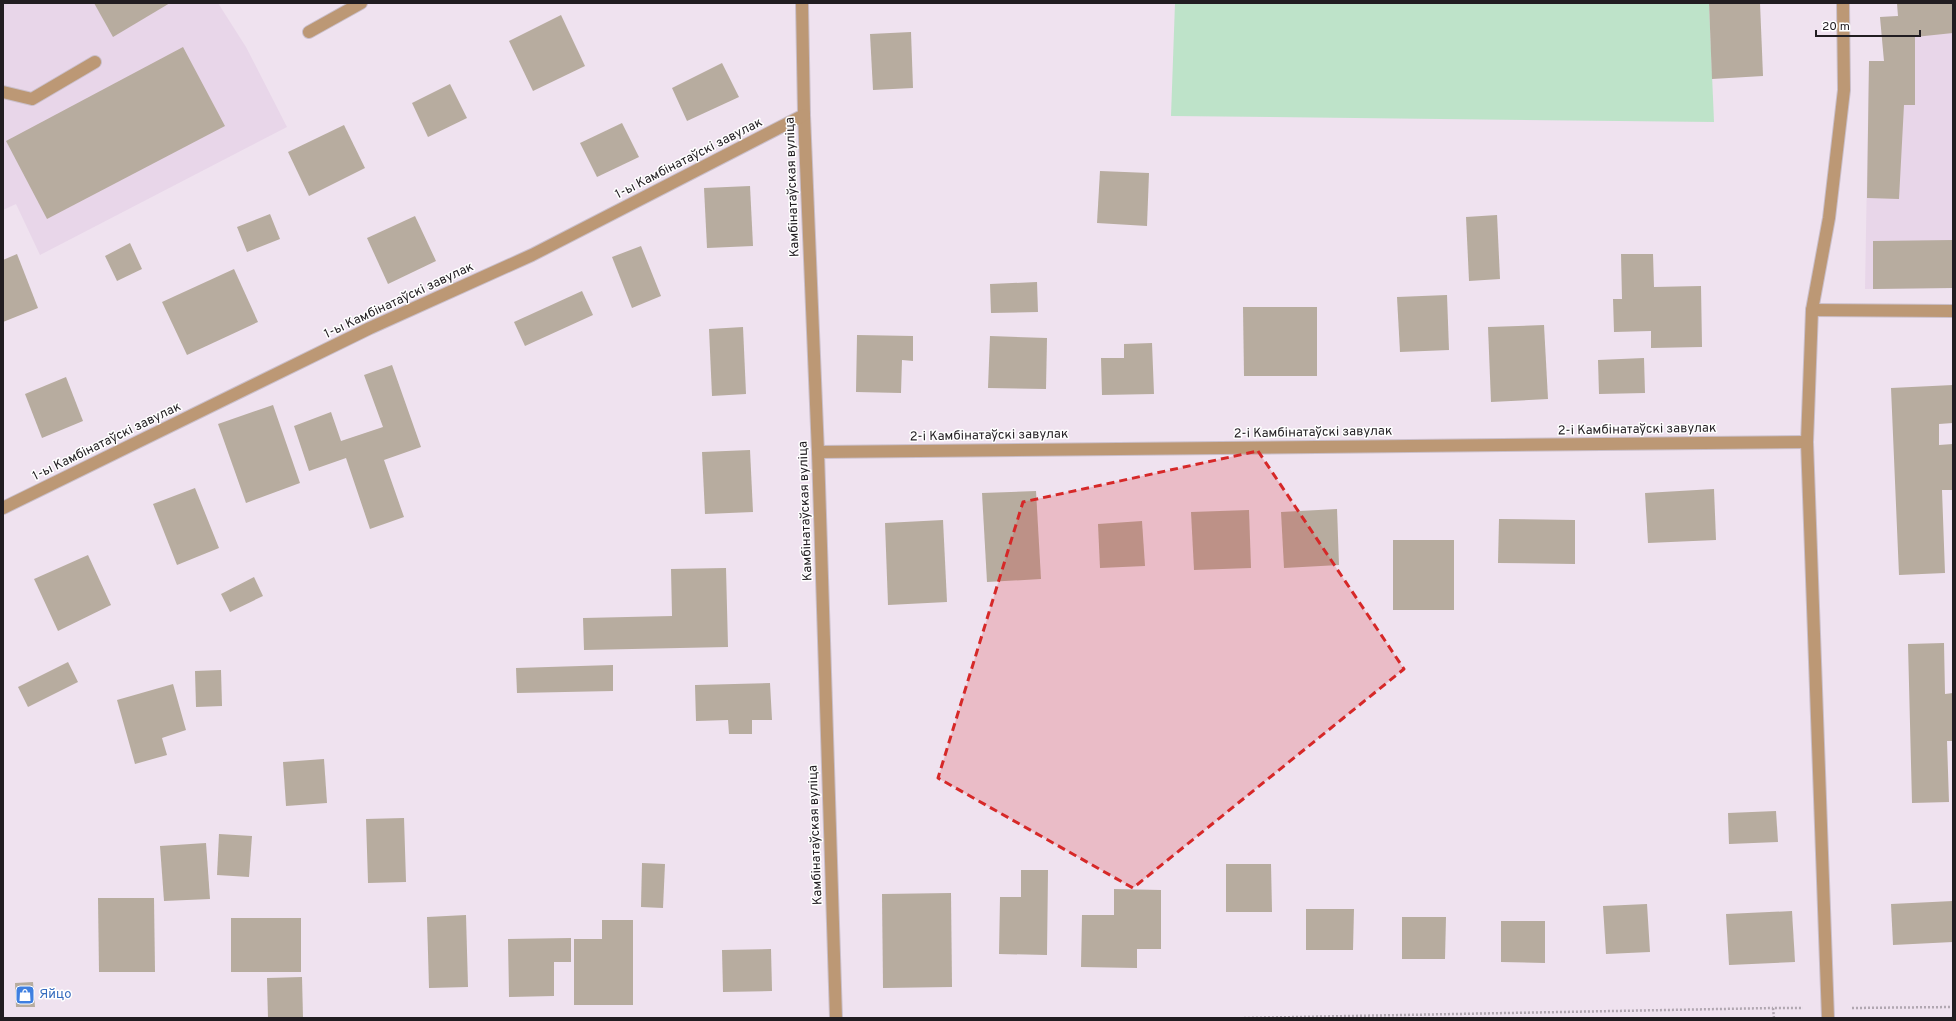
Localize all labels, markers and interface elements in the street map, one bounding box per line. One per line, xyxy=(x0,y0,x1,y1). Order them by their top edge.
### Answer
scale bar xyxy=(1816,12,1920,38)
text: 20 m xyxy=(1822,19,1850,35)
street label: 1-ы Камбінатаўскі завулак xyxy=(613,115,765,203)
street label: Камбінатаўская вуліца xyxy=(783,117,803,257)
street label: 1-ы Камбінатаўскі завулак xyxy=(322,259,476,343)
street label: 1-ы Камбінатаўскі завулак xyxy=(30,399,184,485)
street label: 2-і Камбінатаўскі завулак xyxy=(1557,421,1717,439)
street label: 2-і Камбінатаўскі завулак xyxy=(1233,424,1393,442)
street label: 2-і Камбінатаўскі завулак xyxy=(909,427,1069,445)
street label: Камбінатаўская вуліца xyxy=(796,441,816,581)
street label: Камбінатаўская вуліца xyxy=(806,765,826,905)
shop icon: Яйцо xyxy=(14,984,36,1006)
place label: Яйцо xyxy=(39,987,71,1003)

